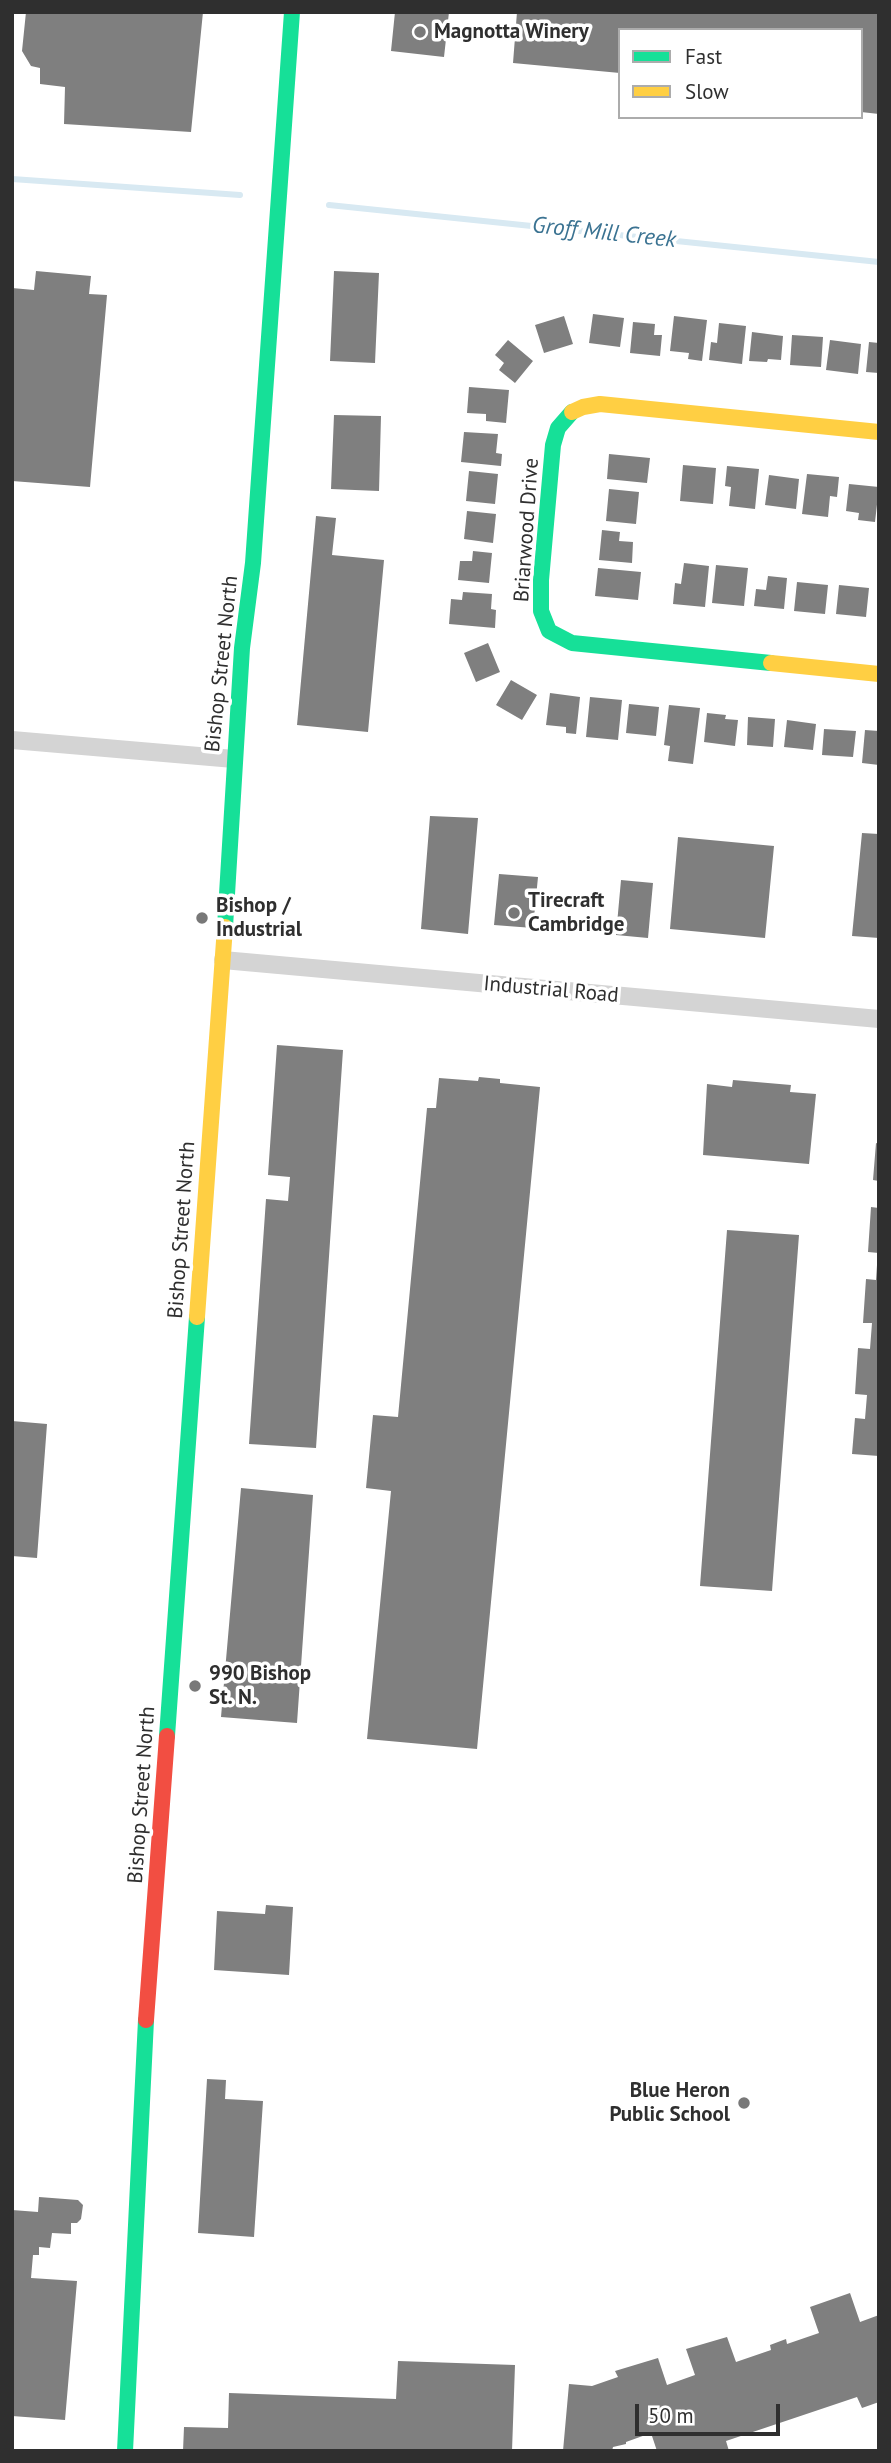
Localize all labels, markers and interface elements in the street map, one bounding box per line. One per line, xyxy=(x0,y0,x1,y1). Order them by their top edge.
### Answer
place label: Magnotta Winery xyxy=(434,19,589,45)
marker: Magnotta Winery xyxy=(412,24,428,40)
legend xyxy=(618,28,863,119)
text: Fast xyxy=(685,43,722,70)
text: Slow xyxy=(685,78,729,105)
water label: Groff Mill Creek xyxy=(531,212,677,254)
street label: Briarwood Drive xyxy=(509,457,545,603)
street label: Bishop Street North xyxy=(200,574,244,754)
place label: Tirecraft Cambridge xyxy=(528,888,624,938)
place label: Bishop / Industrial xyxy=(216,893,302,943)
marker: Tirecraft Cambridge xyxy=(506,905,522,921)
marker: Bishop / Industrial xyxy=(194,910,210,926)
street label: Industrial Road xyxy=(482,972,620,1008)
street label: Bishop Street North xyxy=(163,1141,201,1319)
place label: 990 Bishop St. N. xyxy=(209,1661,311,1711)
marker: 990 Bishop St. N. xyxy=(187,1678,203,1694)
street label: Bishop Street North xyxy=(123,1706,161,1884)
place label: Blue Heron Public School xyxy=(609,2078,730,2128)
marker: Blue Heron Public School xyxy=(736,2095,752,2111)
scale bar xyxy=(639,2390,784,2434)
text: 50 m xyxy=(648,2402,694,2429)

